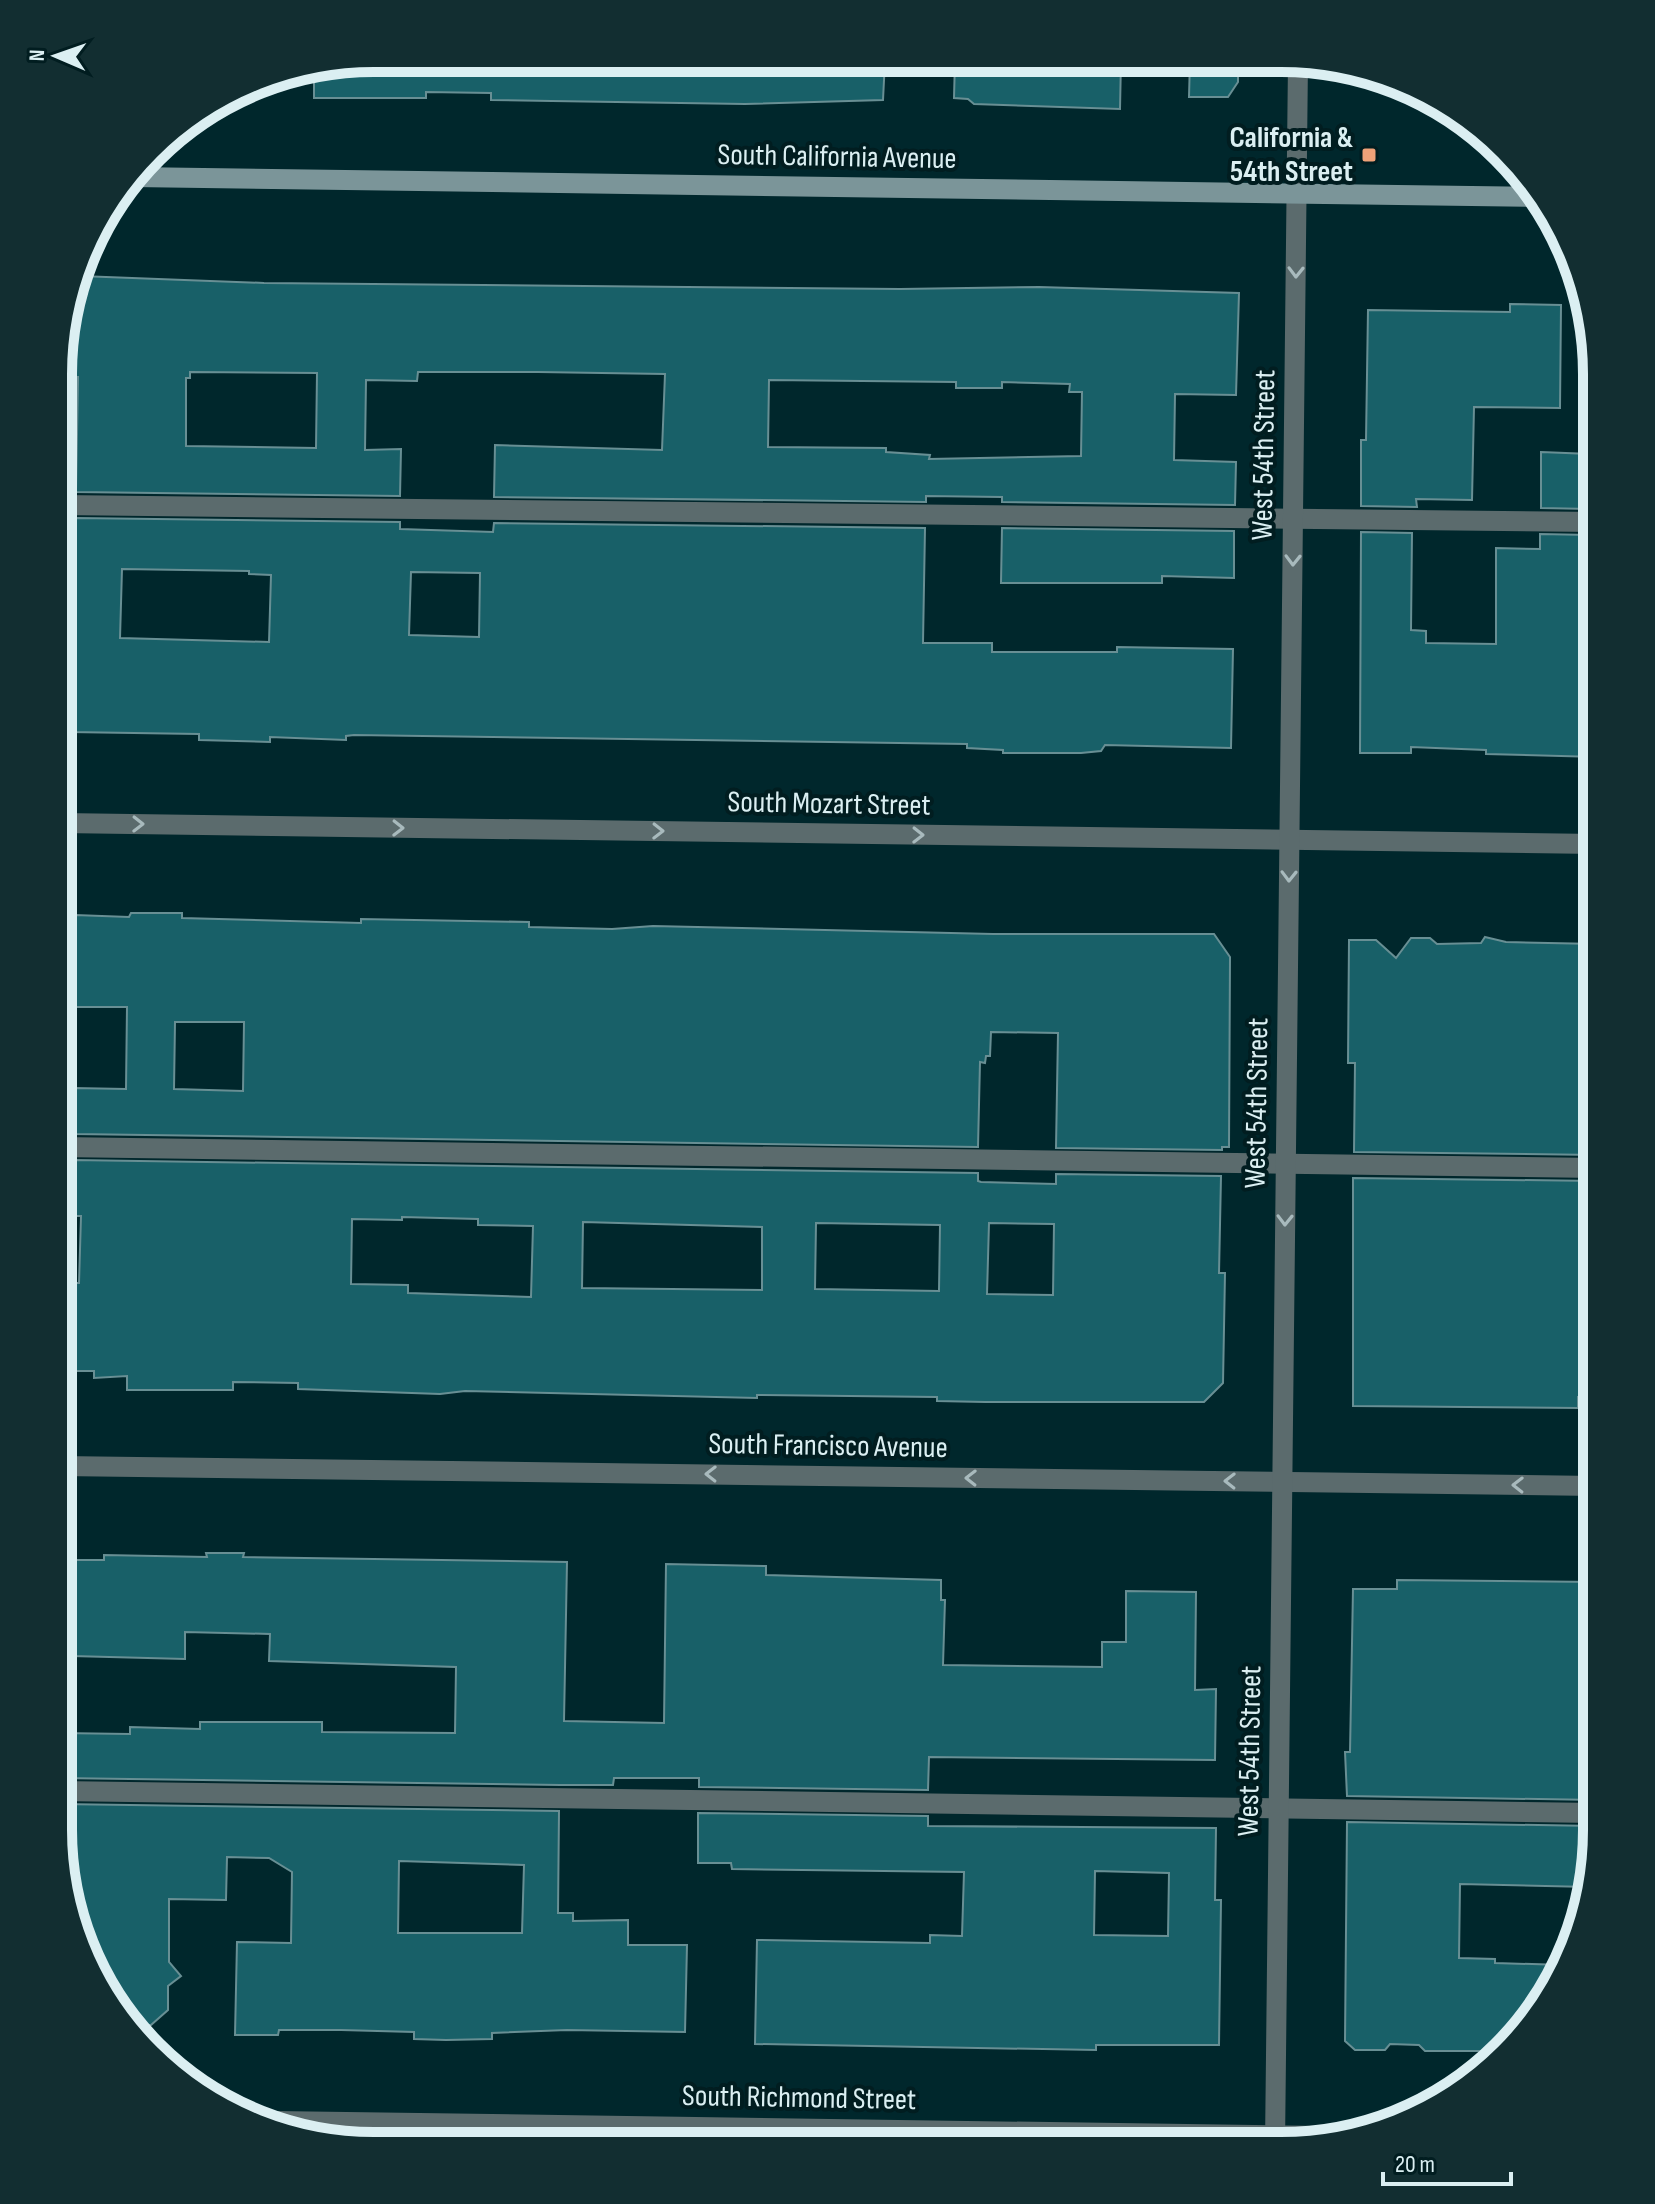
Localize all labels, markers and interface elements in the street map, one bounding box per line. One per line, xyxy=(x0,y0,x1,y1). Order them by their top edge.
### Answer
north arrow xyxy=(16,16,96,96)
text: N xyxy=(24,49,51,62)
place label: California & 54th Street xyxy=(1230,120,1353,190)
street label: South California Avenue xyxy=(717,137,957,177)
marker: California & 54th Street xyxy=(1360,146,1378,164)
one-way arrow xyxy=(1287,266,1304,279)
street label: West 54th Street xyxy=(1245,369,1283,541)
one-way arrow xyxy=(1284,554,1301,567)
street label: South Mozart Street xyxy=(727,784,931,824)
one-way arrow xyxy=(132,815,145,833)
one-way arrow xyxy=(392,819,405,837)
one-way arrow xyxy=(652,823,665,840)
one-way arrow xyxy=(912,826,925,844)
one-way arrow xyxy=(1280,870,1298,883)
street label: West 54th Street xyxy=(1238,1017,1276,1189)
one-way arrow xyxy=(1277,1214,1294,1227)
street label: South Francisco Avenue xyxy=(708,1426,948,1466)
one-way arrow xyxy=(704,1466,717,1483)
one-way arrow xyxy=(964,1469,977,1487)
one-way arrow xyxy=(1223,1472,1236,1490)
one-way arrow xyxy=(1511,1476,1524,1494)
street label: West 54th Street xyxy=(1231,1665,1269,1837)
street label: South Richmond Street xyxy=(682,2078,916,2118)
scale bar xyxy=(1383,2136,1511,2186)
text: 20 m xyxy=(1395,2150,1435,2179)

